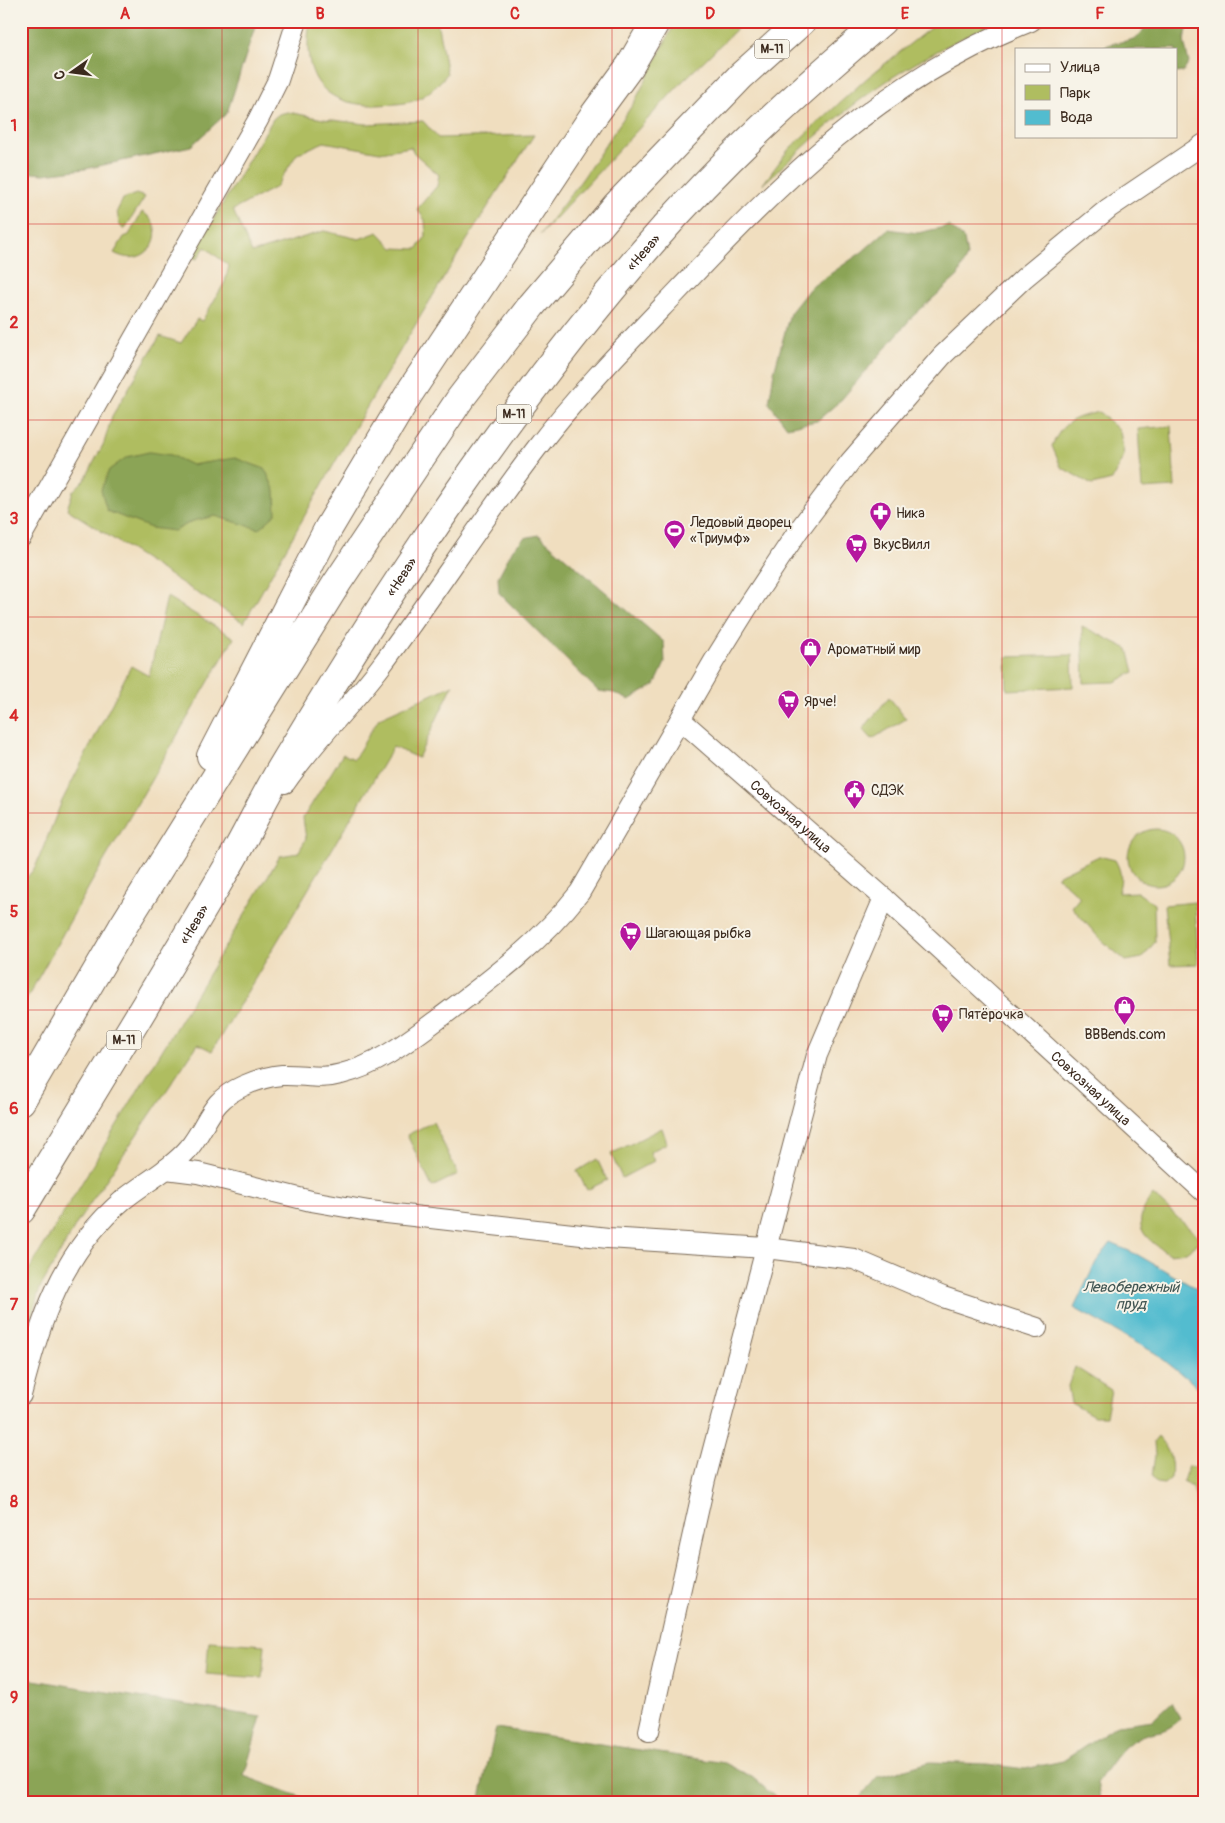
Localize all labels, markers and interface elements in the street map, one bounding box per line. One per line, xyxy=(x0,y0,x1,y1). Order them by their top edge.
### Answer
text: A xyxy=(120,4,131,24)
text: B xyxy=(315,4,325,24)
text: C xyxy=(510,4,520,24)
text: D xyxy=(705,4,715,24)
text: E xyxy=(901,4,910,24)
text: F xyxy=(1095,4,1105,24)
road number: М-11 xyxy=(754,40,790,59)
north arrow xyxy=(48,48,98,98)
legend xyxy=(1015,48,1178,138)
text: Улица xyxy=(1060,58,1100,77)
text: С xyxy=(50,68,69,81)
text: Парк xyxy=(1060,84,1091,103)
text: Вода xyxy=(1060,108,1093,127)
text: 1 xyxy=(11,116,17,136)
street label: «Нева» xyxy=(623,230,664,274)
text: 2 xyxy=(10,313,19,333)
road number: М-11 xyxy=(496,404,532,424)
pharmacy icon: Ника xyxy=(868,501,892,532)
place label: Ника xyxy=(896,505,925,522)
text: 3 xyxy=(10,509,19,529)
place label: Ледовый дворец «Триумф» xyxy=(689,514,792,547)
sports icon: Ледовый дворец «Триумф» xyxy=(662,518,686,549)
supermarket icon: ВкусВилл xyxy=(845,532,869,563)
place label: ВкусВилл xyxy=(873,536,930,553)
street label: «Нева» xyxy=(382,554,420,599)
shop icon: Ароматный мир xyxy=(799,637,823,668)
place label: Ароматный мир xyxy=(827,641,921,658)
supermarket icon: Ярче! xyxy=(776,689,800,720)
place label: Ярче! xyxy=(804,693,837,710)
text: 4 xyxy=(9,706,19,726)
street label: Совхозная улица xyxy=(747,776,835,856)
public building icon: СДЭК xyxy=(843,778,867,809)
place label: СДЭК xyxy=(871,782,905,799)
street label: «Нева» xyxy=(176,901,212,947)
text: 5 xyxy=(10,902,19,922)
supermarket icon: Шагающая рыбка xyxy=(618,921,642,952)
place label: Шагающая рыбка xyxy=(646,925,751,942)
shop icon: BBBends.com xyxy=(1113,994,1137,1025)
supermarket icon: Пятёрочка xyxy=(931,1002,955,1033)
place label: Пятёрочка xyxy=(959,1006,1023,1023)
place label: BBBends.com xyxy=(1084,1026,1166,1043)
road number: М-11 xyxy=(106,1030,142,1050)
street label: Совхозная улица xyxy=(1047,1047,1134,1129)
text: 6 xyxy=(9,1099,19,1119)
water label: Левобережный пруд xyxy=(1083,1278,1181,1314)
text: 7 xyxy=(10,1295,19,1315)
text: 8 xyxy=(10,1492,18,1512)
text: 9 xyxy=(10,1688,18,1708)

